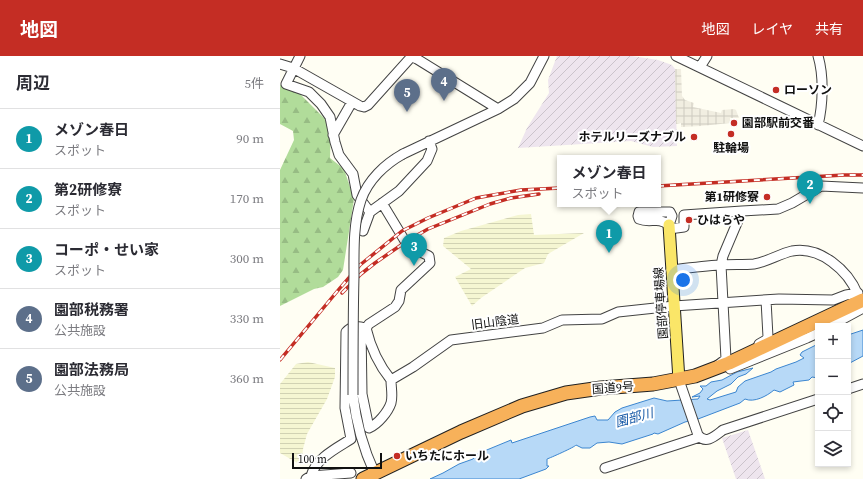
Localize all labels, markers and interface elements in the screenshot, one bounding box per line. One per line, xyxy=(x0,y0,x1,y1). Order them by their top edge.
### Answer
text: 地図 xyxy=(20,16,58,42)
text: 地図 xyxy=(701,19,729,39)
text: レイヤ xyxy=(751,19,793,39)
text: 共有 xyxy=(815,19,843,39)
pin: 4 xyxy=(431,68,457,101)
text: 周辺 xyxy=(16,71,50,95)
text: 5件 xyxy=(244,75,264,92)
pin: 5 xyxy=(394,79,420,112)
place label: ローソン xyxy=(784,82,832,98)
marker: ローソン xyxy=(771,85,781,95)
place label: 園部駅前交番 xyxy=(742,115,815,131)
marker: 園部駅前交番 xyxy=(729,118,739,128)
text: メゾン春日 xyxy=(54,119,129,140)
place label: ホテルリーズナブル xyxy=(579,129,686,145)
marker: 駐輪場 xyxy=(726,129,736,139)
text: 1 xyxy=(25,130,33,147)
text: 90 m xyxy=(236,130,264,147)
marker: ホテルリーズナブル xyxy=(689,132,699,142)
place label: 駐輪場 xyxy=(713,140,749,156)
text: スポット xyxy=(54,142,106,159)
popup xyxy=(557,155,661,207)
text: メゾン春日 xyxy=(571,162,647,183)
pin: 2 xyxy=(797,171,823,204)
text: 第2研修寮 xyxy=(54,179,122,200)
text: スポット xyxy=(571,185,624,202)
place label: 第1研修寮 xyxy=(704,189,759,205)
text: 2 xyxy=(25,190,33,207)
text: 170 m xyxy=(230,190,264,207)
marker: 第1研修寮 xyxy=(762,192,772,202)
text: スポット xyxy=(54,202,106,219)
place label: ひはらや xyxy=(697,212,745,228)
marker: ひはらや xyxy=(684,215,694,225)
pin: 1 xyxy=(596,220,622,253)
pin: 3 xyxy=(401,233,427,266)
text: コーポ・せい家 xyxy=(54,239,159,260)
text: 3 xyxy=(25,250,33,267)
text: 300 m xyxy=(230,250,264,267)
text: スポット xyxy=(54,262,106,279)
street label: 園部停車場線 xyxy=(651,267,671,339)
your location xyxy=(673,270,693,290)
text: 園部税務署 xyxy=(54,299,129,320)
text: 4 xyxy=(25,310,33,327)
text: 330 m xyxy=(230,310,264,327)
street label: 旧山陰道 xyxy=(470,311,520,333)
text: 公共施設 xyxy=(54,322,106,339)
map controls xyxy=(815,323,851,467)
button: + xyxy=(815,323,851,359)
text: 園部法務局 xyxy=(54,359,129,380)
button: − xyxy=(815,359,851,395)
text: 5 xyxy=(25,370,33,387)
text: 360 m xyxy=(230,370,264,387)
street label: 国道9号 xyxy=(591,379,635,397)
text: 公共施設 xyxy=(54,382,106,399)
button: locate xyxy=(815,395,851,431)
water label: 園部川 xyxy=(613,404,657,431)
button: layers xyxy=(815,431,851,467)
place label: いちたにホール xyxy=(405,448,489,464)
scale bar xyxy=(292,451,382,470)
marker: いちたにホール xyxy=(392,451,402,461)
text: 100 m xyxy=(298,452,327,467)

